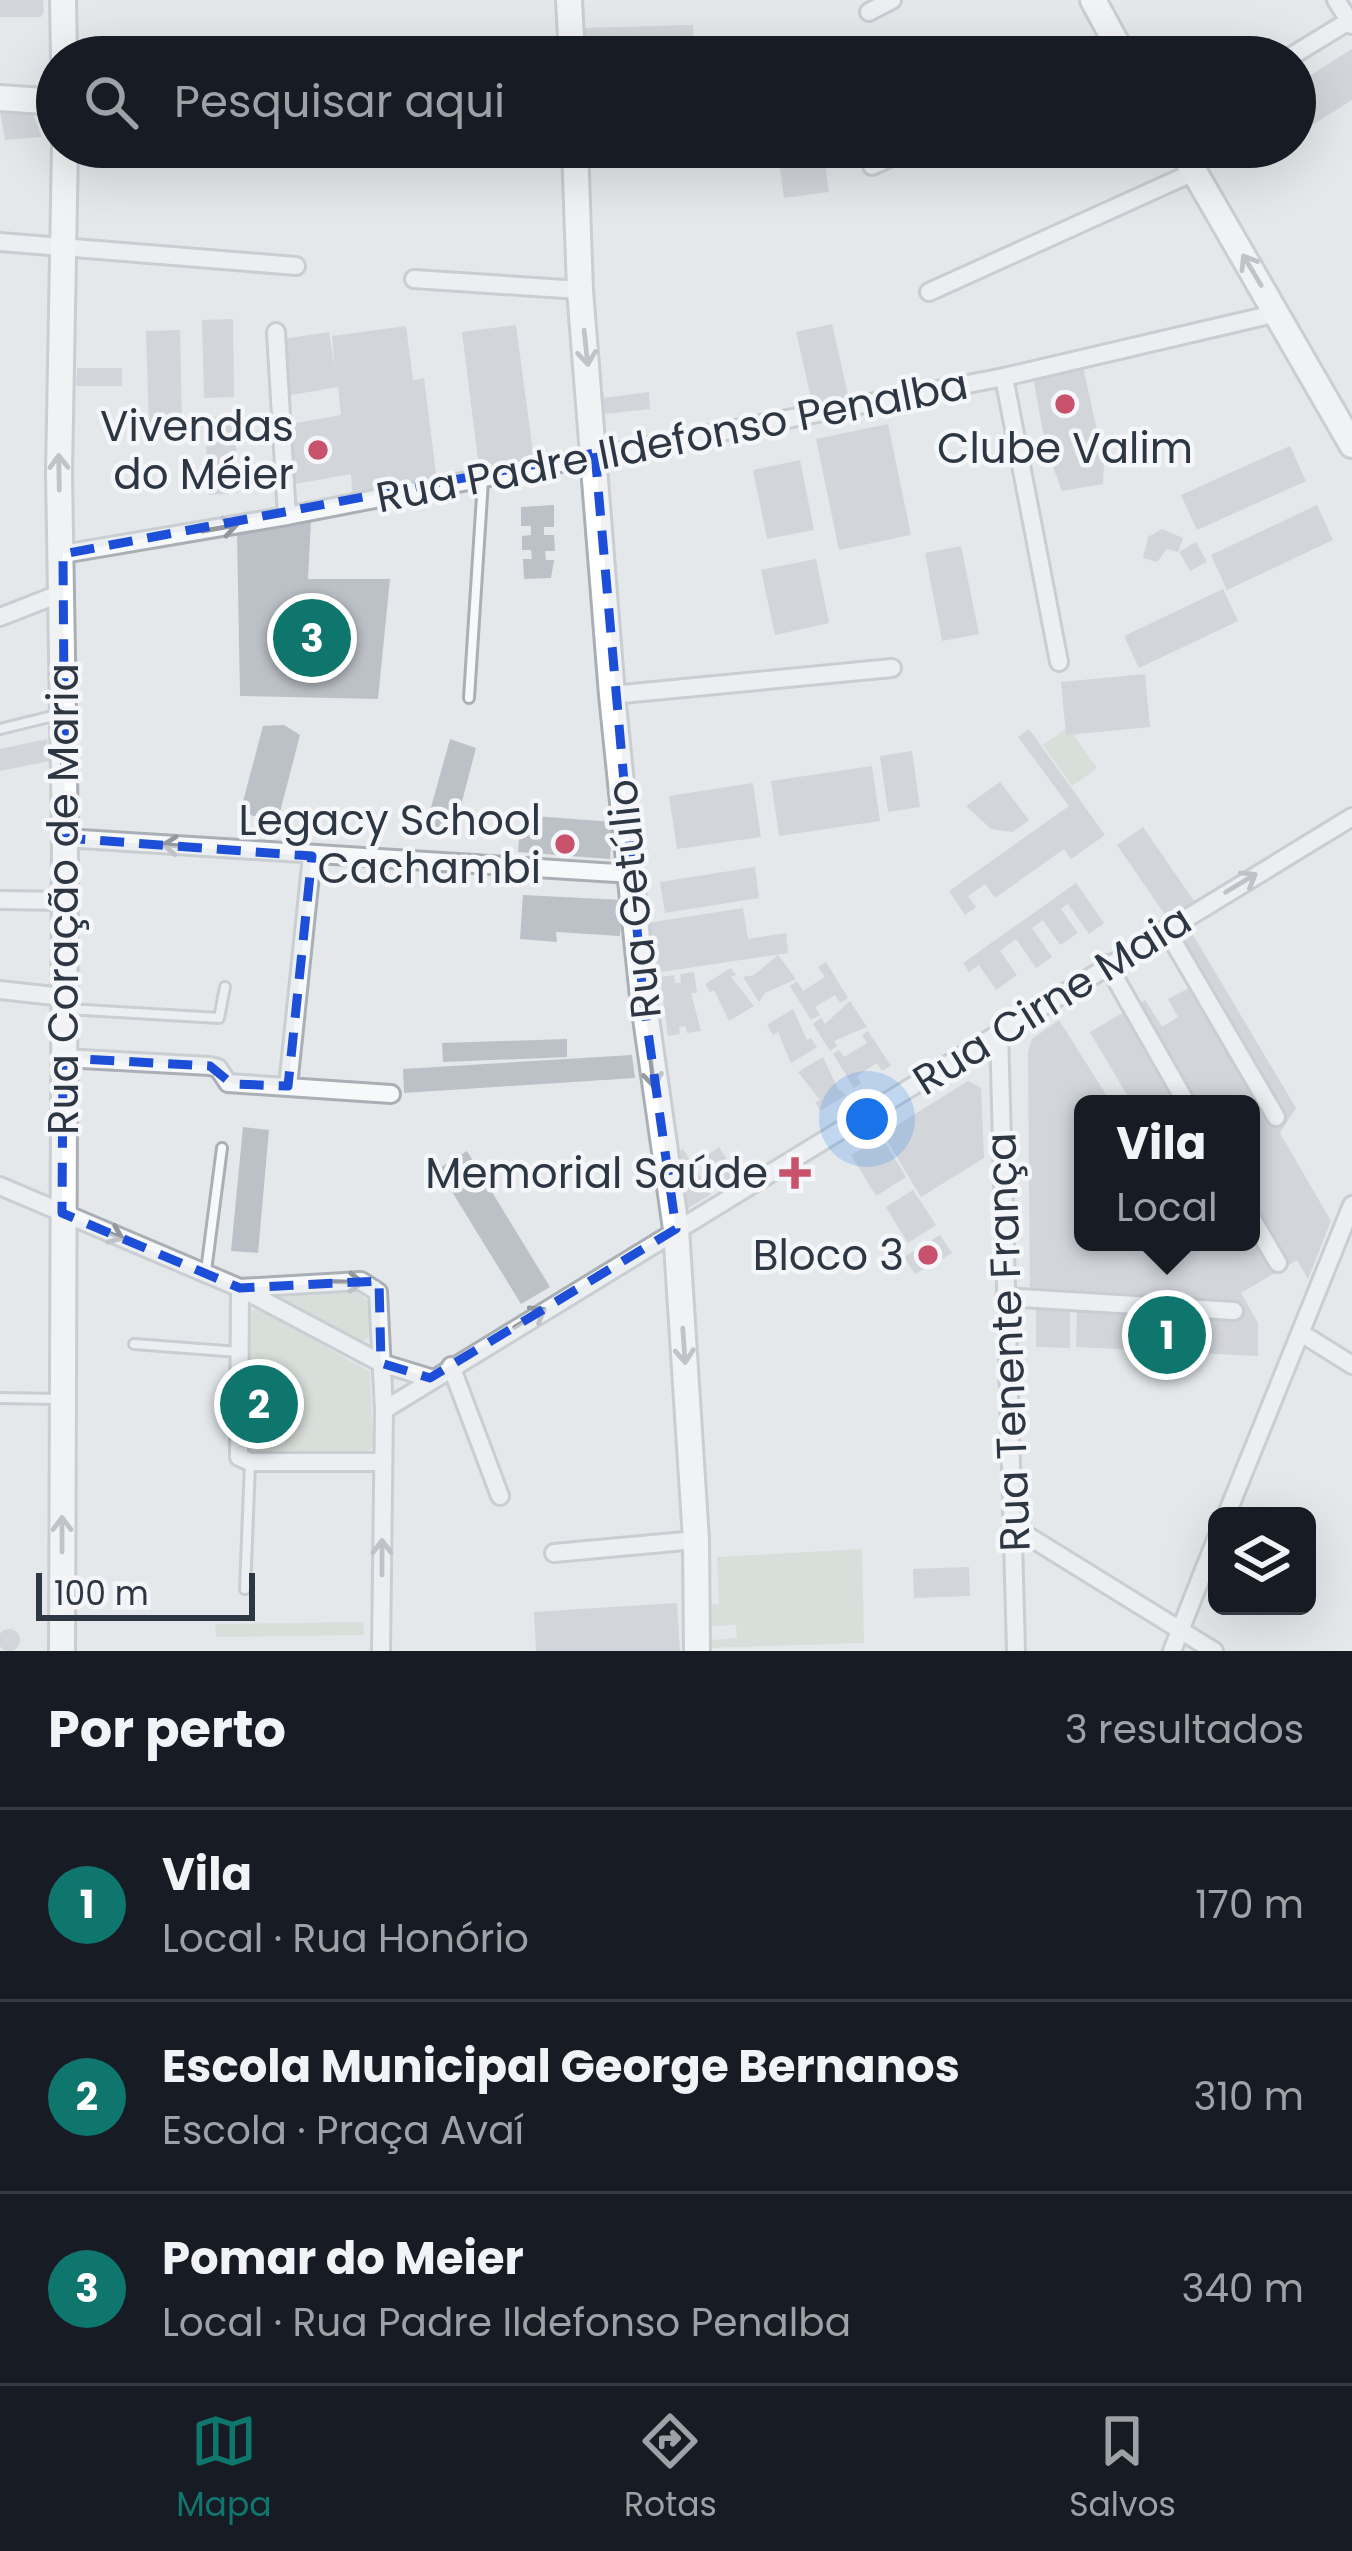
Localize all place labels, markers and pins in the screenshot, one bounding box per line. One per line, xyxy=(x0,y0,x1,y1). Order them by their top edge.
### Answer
marker: Clube Valim xyxy=(1052,391,1078,417)
place label: Vivendas do Méier xyxy=(100,397,294,504)
place label: Clube Valim xyxy=(937,419,1193,478)
marker: Vivendas do Méier xyxy=(305,437,331,463)
pin: 3 xyxy=(273,593,351,683)
place label: Legacy School Cachambi xyxy=(239,791,541,898)
marker: Legacy School Cachambi xyxy=(552,831,578,857)
place label: Memorial Saúde xyxy=(425,1144,768,1203)
marker: Memorial Saúde xyxy=(779,1157,811,1189)
place label: Bloco 3 xyxy=(753,1226,904,1285)
marker: Bloco 3 xyxy=(915,1242,941,1268)
pin: 1 xyxy=(1128,1290,1206,1380)
pin: 2 xyxy=(220,1359,298,1449)

